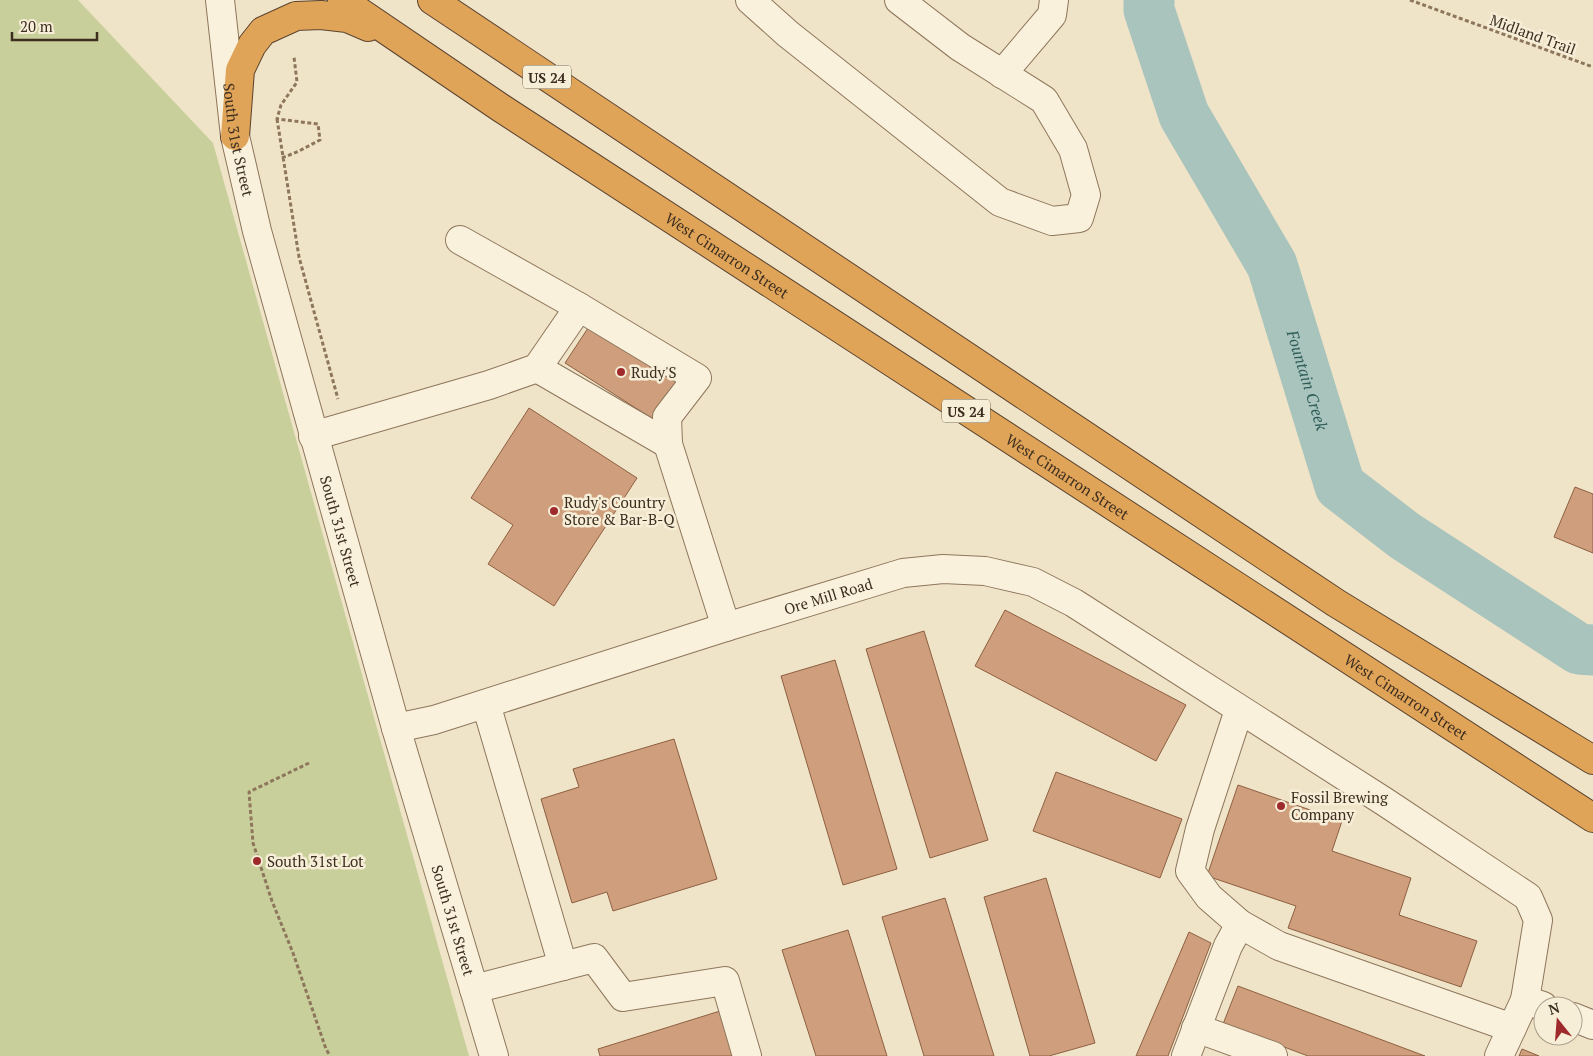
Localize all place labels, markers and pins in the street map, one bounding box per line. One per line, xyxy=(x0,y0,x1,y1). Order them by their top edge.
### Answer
place label: Rudy'S xyxy=(631,362,676,382)
marker: Rudy'S xyxy=(615,366,627,378)
place label: Rudy's Country Store & Bar-B-Q xyxy=(564,492,675,529)
marker: Rudy's Country Store & Bar-B-Q xyxy=(548,505,560,517)
place label: Fossil Brewing Company xyxy=(1291,787,1389,824)
marker: Fossil Brewing Company xyxy=(1275,800,1287,812)
place label: South 31st Lot xyxy=(267,851,364,871)
marker: South 31st Lot xyxy=(251,855,263,867)

